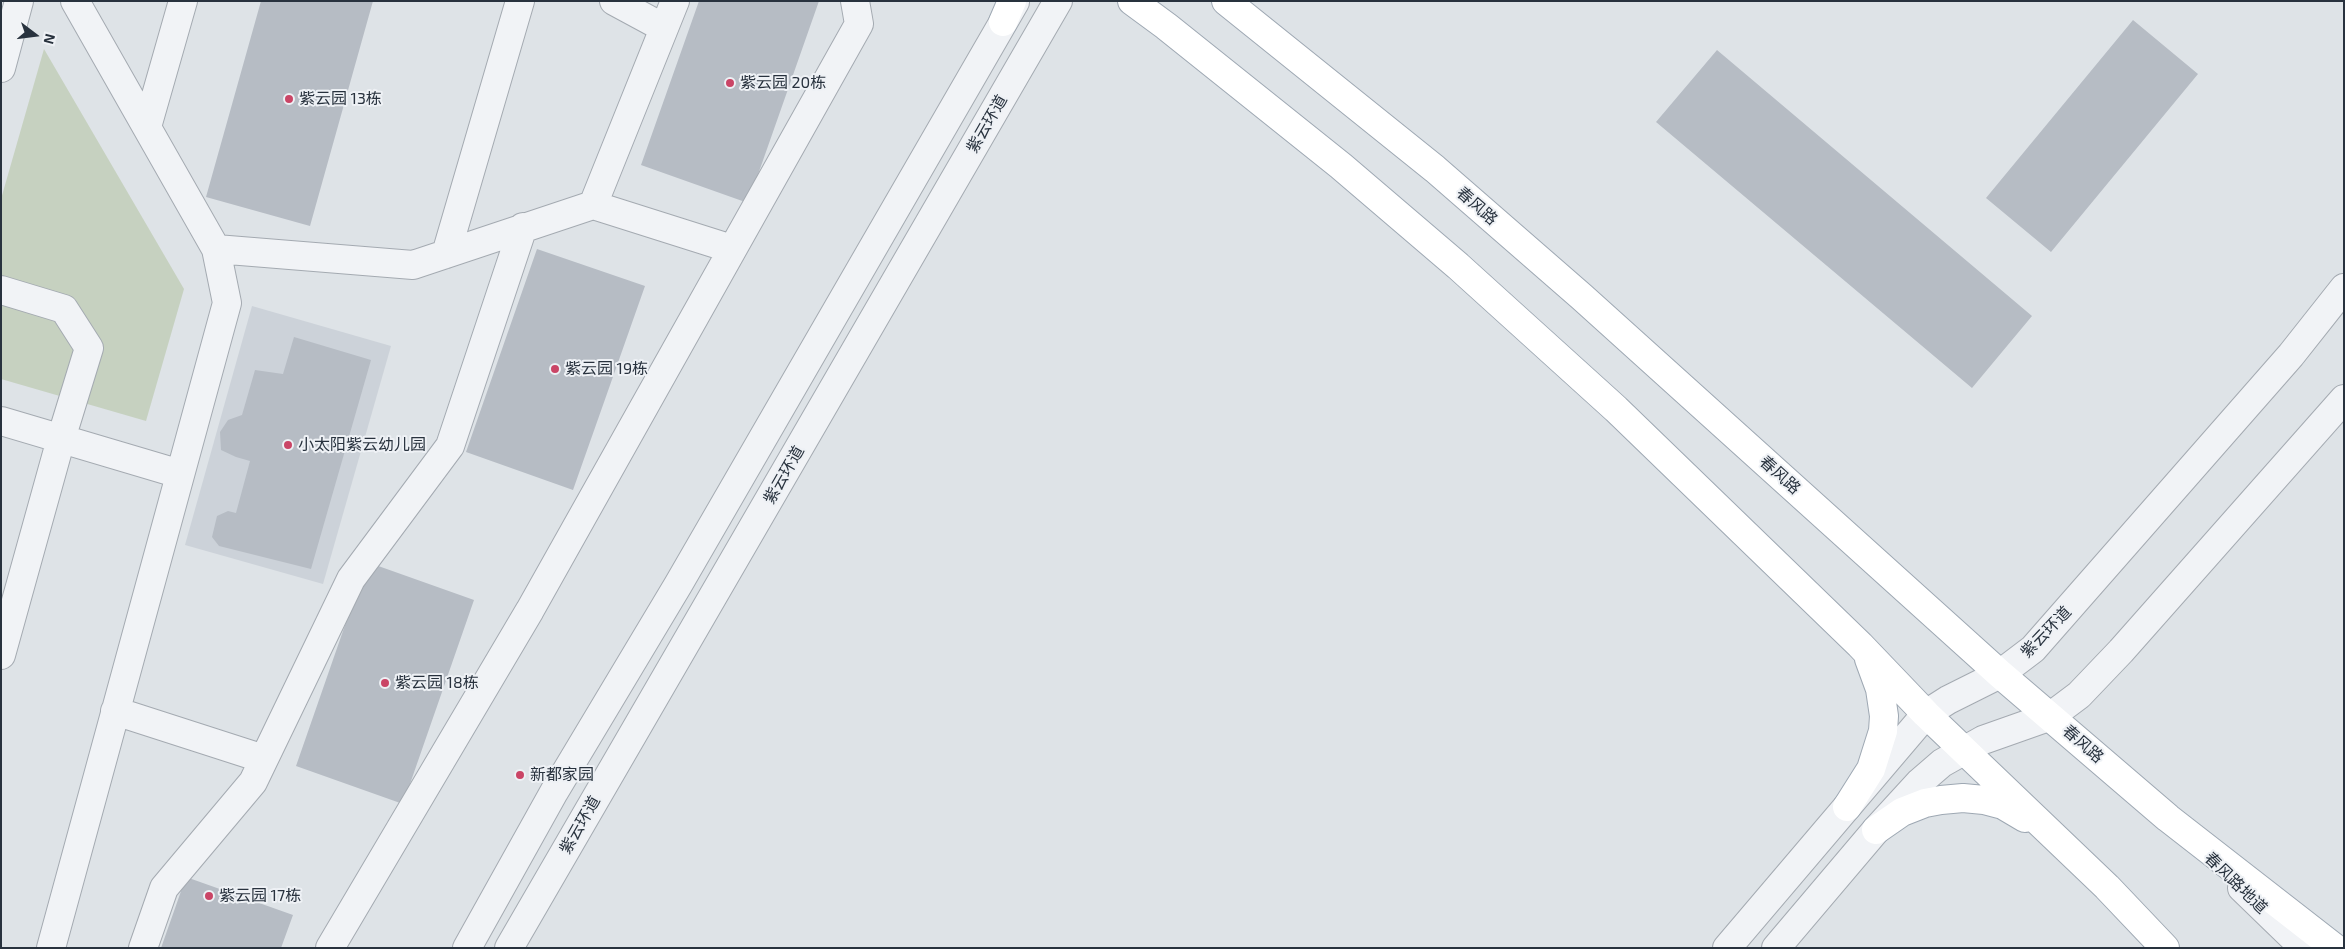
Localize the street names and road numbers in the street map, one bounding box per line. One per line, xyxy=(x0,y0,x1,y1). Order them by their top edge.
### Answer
street label: 紫云环道 xyxy=(963,91,1011,157)
street label: 春风路 xyxy=(1453,183,1501,229)
street label: 紫云环道 xyxy=(760,442,808,508)
street label: 春风路 xyxy=(1756,452,1804,498)
street label: 紫云环道 xyxy=(2017,602,2075,662)
street label: 春风路 xyxy=(2059,721,2107,767)
street label: 紫云环道 xyxy=(556,792,604,858)
street label: 春风路地道 xyxy=(2201,848,2271,918)

